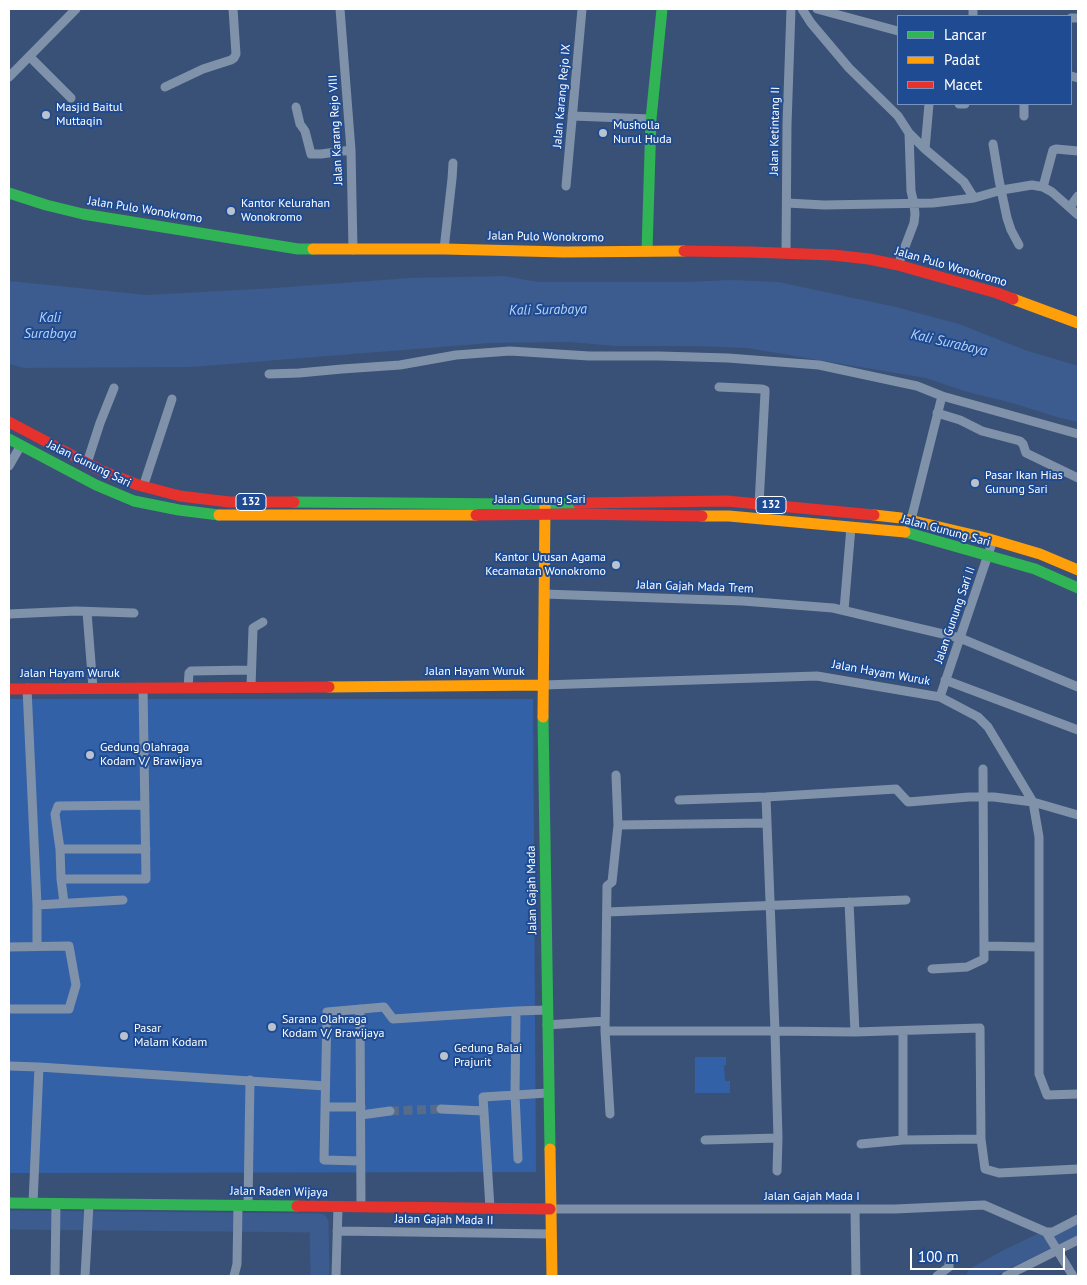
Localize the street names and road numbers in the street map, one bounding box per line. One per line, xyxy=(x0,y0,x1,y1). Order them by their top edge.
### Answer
street label: Jalan Karang Rejo IX xyxy=(550,43,574,149)
street label: Jalan Karang Rejo VIII xyxy=(326,74,346,186)
street label: Jalan Ketintang II xyxy=(767,87,783,175)
street label: Jalan Pulo Wonokromo xyxy=(87,194,203,226)
street label: Jalan Pulo Wonokromo xyxy=(488,229,604,245)
street label: Jalan Pulo Wonokromo xyxy=(893,244,1009,290)
street label: Jalan Gunung Sari xyxy=(45,438,133,490)
street label: Jalan Gunung Sari xyxy=(494,493,586,507)
road number: 132 xyxy=(236,494,266,511)
road number: 132 xyxy=(756,496,786,514)
street label: Jalan Gunung Sari xyxy=(900,512,992,550)
street label: Jalan Gunung Sari II xyxy=(932,565,978,665)
street label: Jalan Gajah Mada Trem xyxy=(636,578,754,596)
street label: Jalan Hayam Wuruk xyxy=(831,657,931,689)
street label: Jalan Hayam Wuruk xyxy=(425,665,525,679)
street label: Jalan Hayam Wuruk xyxy=(20,667,120,681)
street label: Jalan Gajah Mada xyxy=(524,846,540,934)
street label: Jalan Raden Wijaya xyxy=(230,1184,328,1200)
street label: Jalan Gajah Mada I xyxy=(764,1190,860,1204)
street label: Jalan Gajah Mada II xyxy=(394,1212,494,1228)

